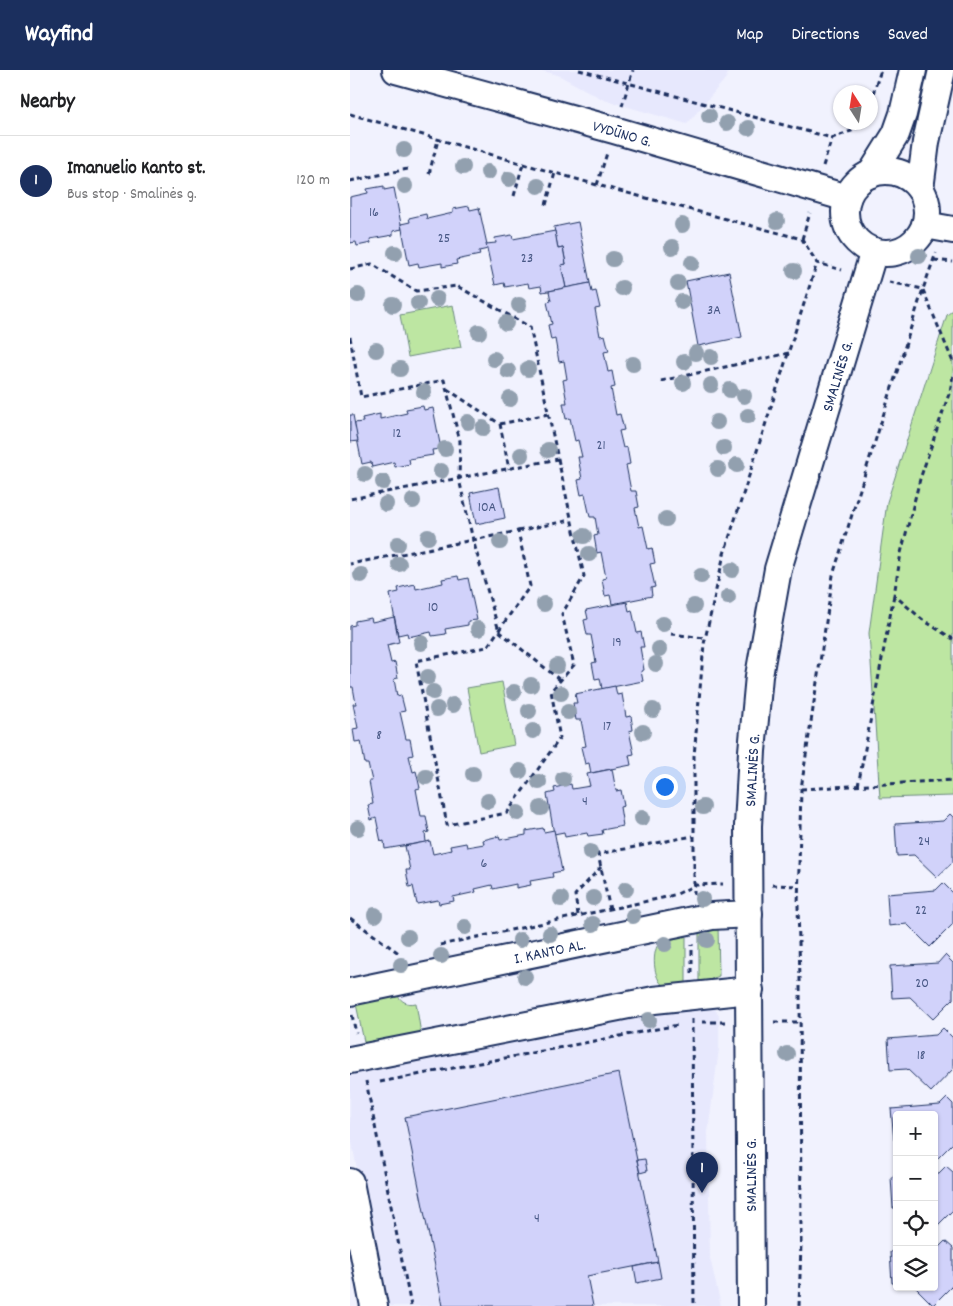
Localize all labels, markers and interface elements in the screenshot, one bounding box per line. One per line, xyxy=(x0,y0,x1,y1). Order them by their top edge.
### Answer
text: Wayfind xyxy=(25,18,93,52)
text: Map xyxy=(736,23,763,48)
text: Directions xyxy=(791,23,860,48)
text: Saved xyxy=(888,23,928,48)
north arrow xyxy=(833,85,878,130)
text: Nearby xyxy=(20,88,75,118)
street label: VYDŪNO G. xyxy=(590,116,654,154)
text: Imanuelio Kanto st. xyxy=(67,156,205,183)
text: 1 xyxy=(34,169,38,192)
text: 120 m xyxy=(296,169,330,192)
text: Bus stop · Smalinės g. xyxy=(67,183,197,206)
house number: 16 xyxy=(369,203,379,223)
house number: 25 xyxy=(438,229,450,249)
house number: 23 xyxy=(521,249,533,269)
house number: 3A xyxy=(707,301,721,321)
street label: SMALINĖS G. xyxy=(817,338,860,415)
house number: 12 xyxy=(392,424,402,444)
house number: 21 xyxy=(596,436,606,456)
house number: 10A xyxy=(478,498,497,518)
house number: 10 xyxy=(428,598,438,618)
house number: 19 xyxy=(612,633,622,653)
house number: 17 xyxy=(603,717,611,737)
house number: 8 xyxy=(376,726,382,746)
street label: SMALINĖS G. xyxy=(740,733,768,807)
your location xyxy=(652,774,678,800)
house number: 4 xyxy=(582,792,588,812)
house number: 24 xyxy=(918,832,930,852)
house number: 6 xyxy=(481,854,488,874)
house number: 22 xyxy=(915,901,927,921)
street label: I. KANTO AL. xyxy=(512,934,588,971)
house number: 20 xyxy=(915,974,929,994)
house number: 18 xyxy=(917,1046,926,1066)
map controls xyxy=(893,1111,938,1291)
button: + xyxy=(893,1111,938,1156)
street label: SMALINĖS G. xyxy=(741,1138,764,1212)
pin: 1 xyxy=(686,1152,718,1193)
button: − xyxy=(893,1156,938,1201)
button: locate xyxy=(893,1201,938,1246)
house number: 4 xyxy=(534,1209,540,1229)
button: layers xyxy=(893,1246,938,1291)

